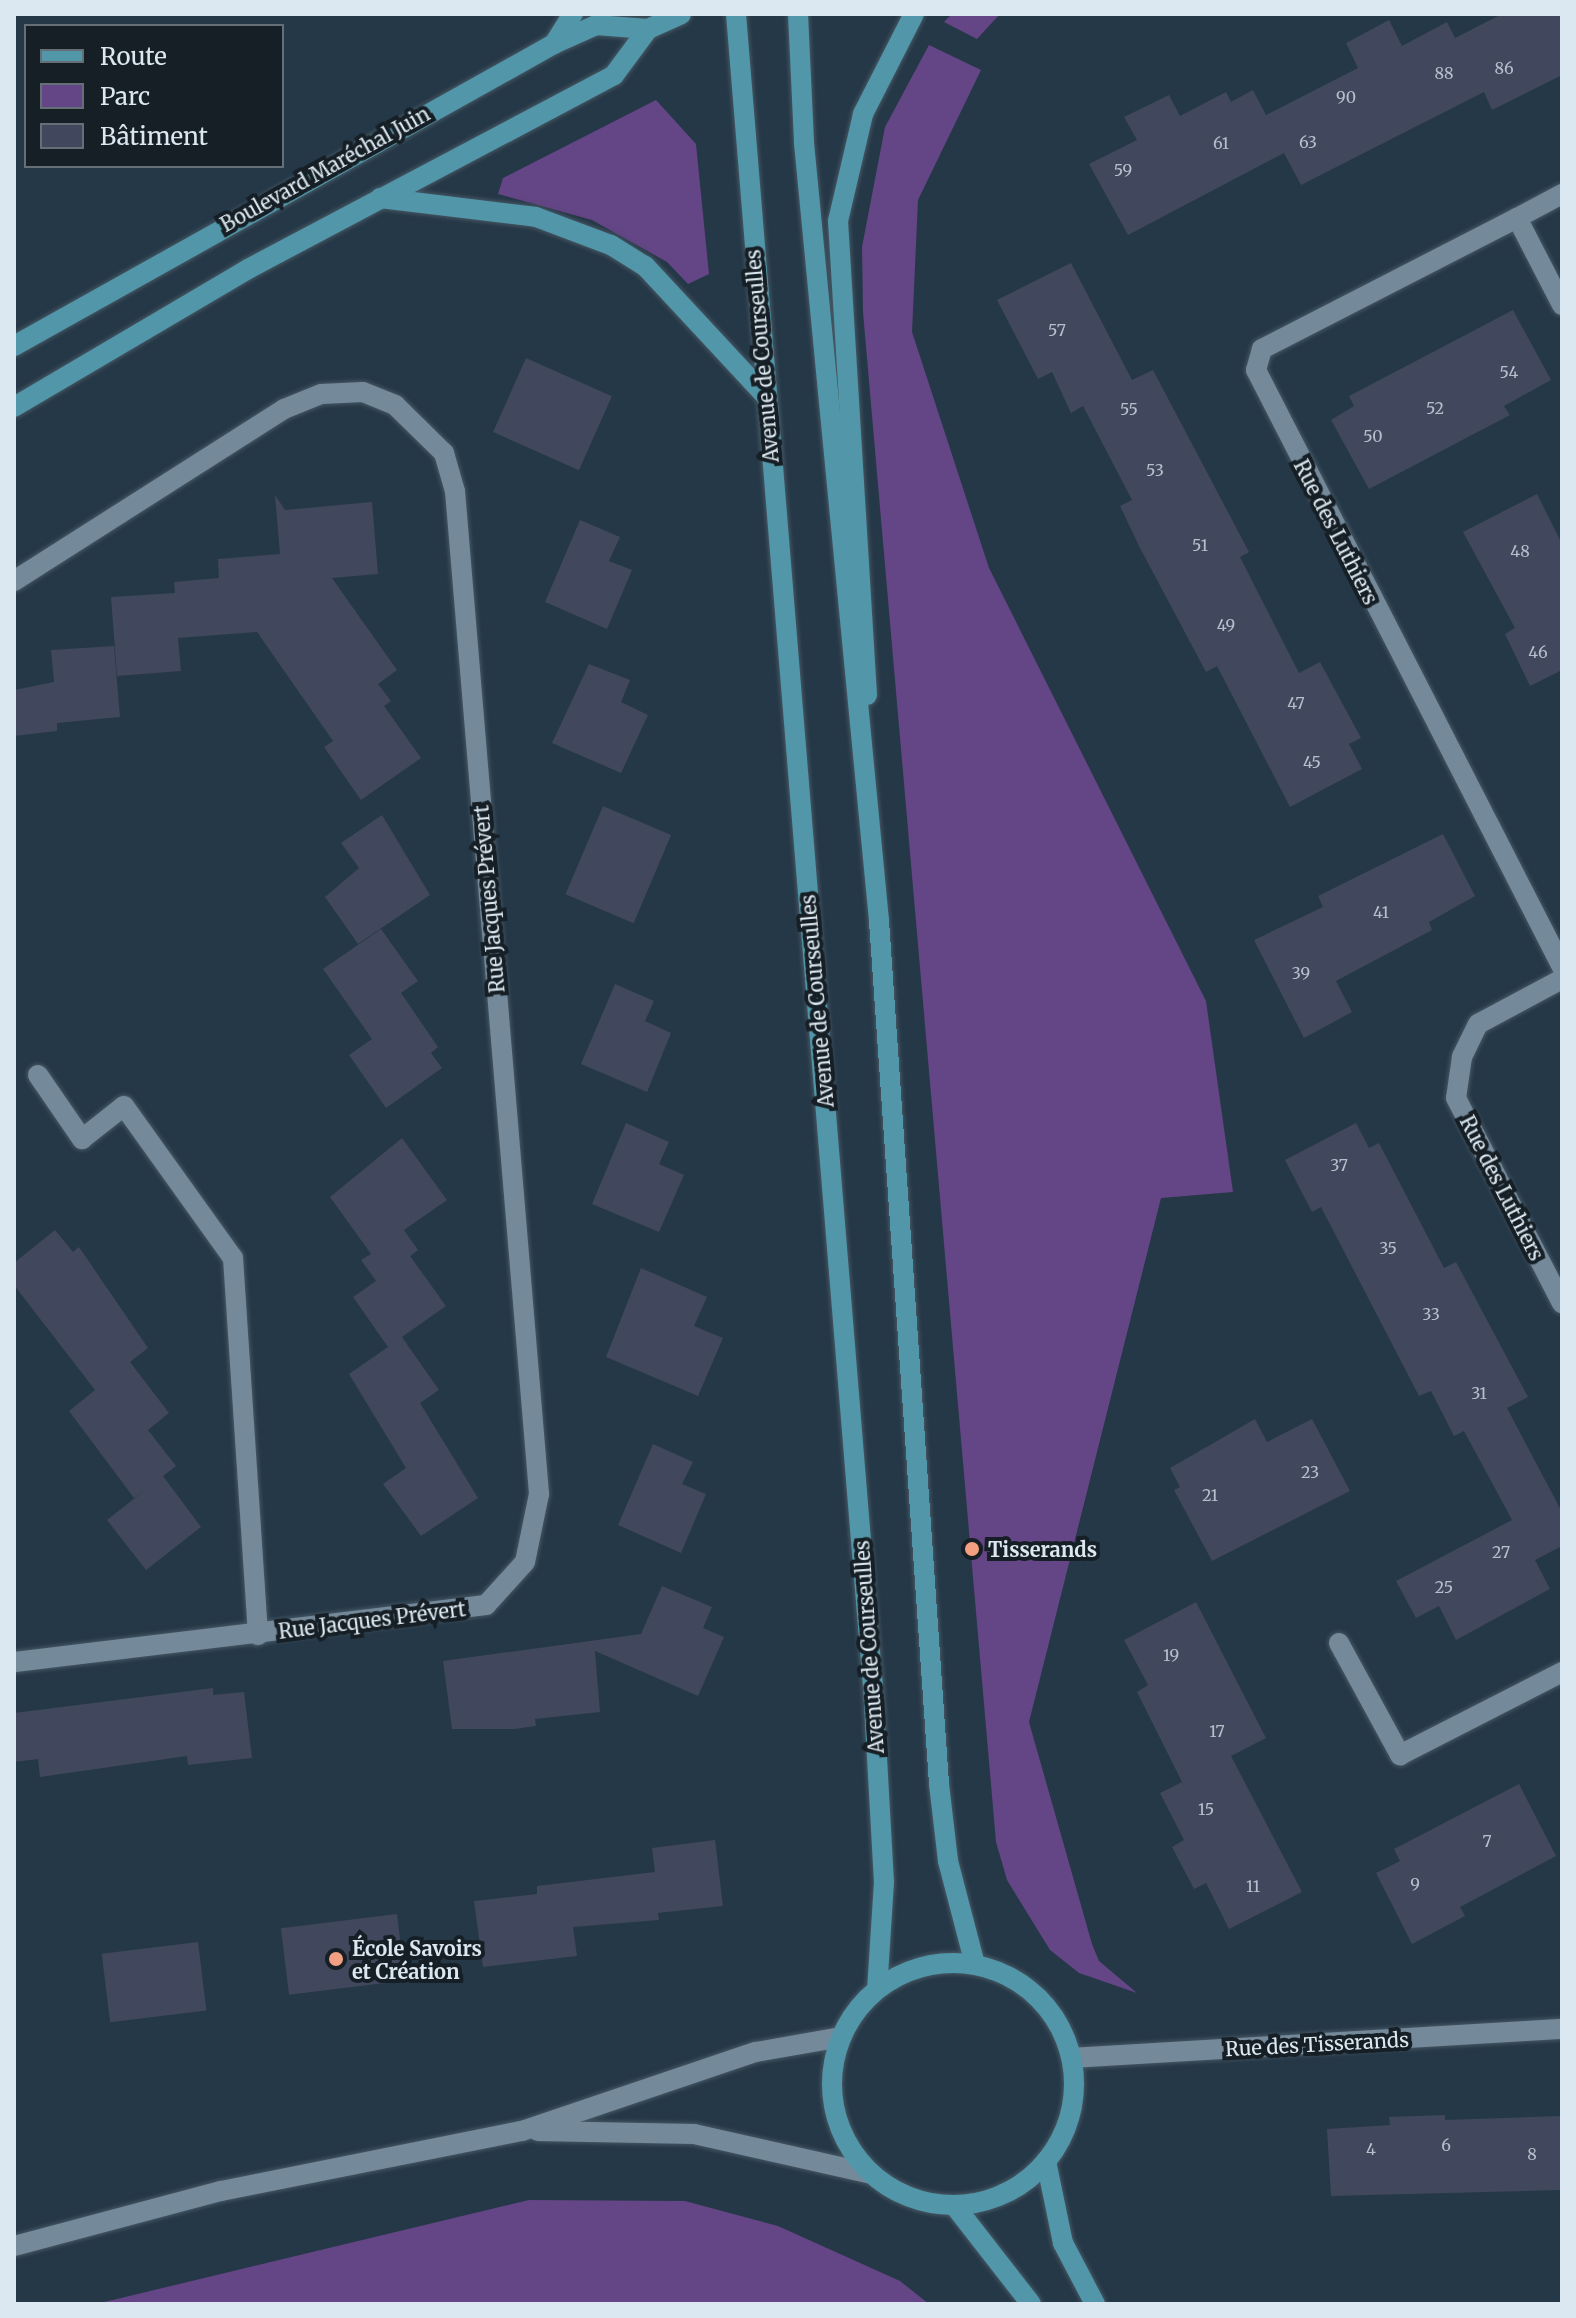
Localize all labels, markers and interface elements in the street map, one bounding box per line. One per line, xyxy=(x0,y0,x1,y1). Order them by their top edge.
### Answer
legend xyxy=(24,24,284,168)
text: Route xyxy=(100,41,167,72)
house number: 86 xyxy=(1494,58,1514,78)
house number: 88 xyxy=(1434,63,1454,83)
text: Parc xyxy=(100,81,150,112)
house number: 90 xyxy=(1336,87,1356,107)
street label: Boulevard Maréchal Juin xyxy=(216,101,434,237)
text: Bâtiment xyxy=(100,121,208,152)
house number: 63 xyxy=(1299,132,1317,152)
house number: 61 xyxy=(1213,133,1229,153)
house number: 59 xyxy=(1114,160,1132,180)
street label: Avenue de Courseulles xyxy=(741,249,783,463)
house number: 57 xyxy=(1048,320,1066,340)
house number: 54 xyxy=(1500,362,1518,382)
house number: 52 xyxy=(1426,398,1444,418)
house number: 55 xyxy=(1120,399,1138,419)
house number: 50 xyxy=(1363,426,1383,446)
street label: Rue des Luthiers xyxy=(1289,456,1383,608)
house number: 53 xyxy=(1146,460,1164,480)
house number: 51 xyxy=(1192,535,1208,555)
house number: 48 xyxy=(1510,541,1530,561)
house number: 49 xyxy=(1217,615,1235,635)
house number: 46 xyxy=(1528,642,1548,662)
house number: 47 xyxy=(1287,693,1305,713)
house number: 45 xyxy=(1303,752,1321,772)
street label: Rue Jacques Prévert xyxy=(469,804,509,994)
street label: Avenue de Courseulles xyxy=(796,894,838,1108)
house number: 41 xyxy=(1373,902,1389,922)
house number: 39 xyxy=(1292,963,1310,983)
street label: Rue des Luthiers xyxy=(1455,1112,1549,1264)
house number: 37 xyxy=(1330,1155,1348,1175)
house number: 35 xyxy=(1379,1238,1397,1258)
house number: 33 xyxy=(1422,1304,1440,1324)
house number: 31 xyxy=(1471,1383,1487,1403)
house number: 23 xyxy=(1301,1462,1319,1482)
house number: 21 xyxy=(1202,1485,1218,1505)
place label: Tisserands xyxy=(988,1537,1097,1561)
street label: Avenue de Courseulles xyxy=(850,1540,888,1754)
marker: Tisserands xyxy=(963,1540,981,1558)
house number: 27 xyxy=(1492,1542,1510,1562)
house number: 25 xyxy=(1435,1577,1453,1597)
street label: Rue Jacques Prévert xyxy=(277,1597,467,1643)
house number: 19 xyxy=(1163,1645,1179,1665)
house number: 17 xyxy=(1209,1721,1225,1741)
house number: 15 xyxy=(1198,1799,1214,1819)
house number: 7 xyxy=(1482,1831,1492,1851)
house number: 9 xyxy=(1410,1874,1420,1894)
house number: 11 xyxy=(1246,1876,1260,1896)
place label: École Savoirs et Création xyxy=(352,1936,482,1983)
marker: École Savoirs et Création xyxy=(327,1950,345,1968)
street label: Rue des Tisserands xyxy=(1225,2027,1409,2061)
house number: 6 xyxy=(1441,2135,1451,2155)
house number: 4 xyxy=(1366,2139,1376,2159)
house number: 8 xyxy=(1527,2144,1537,2164)

